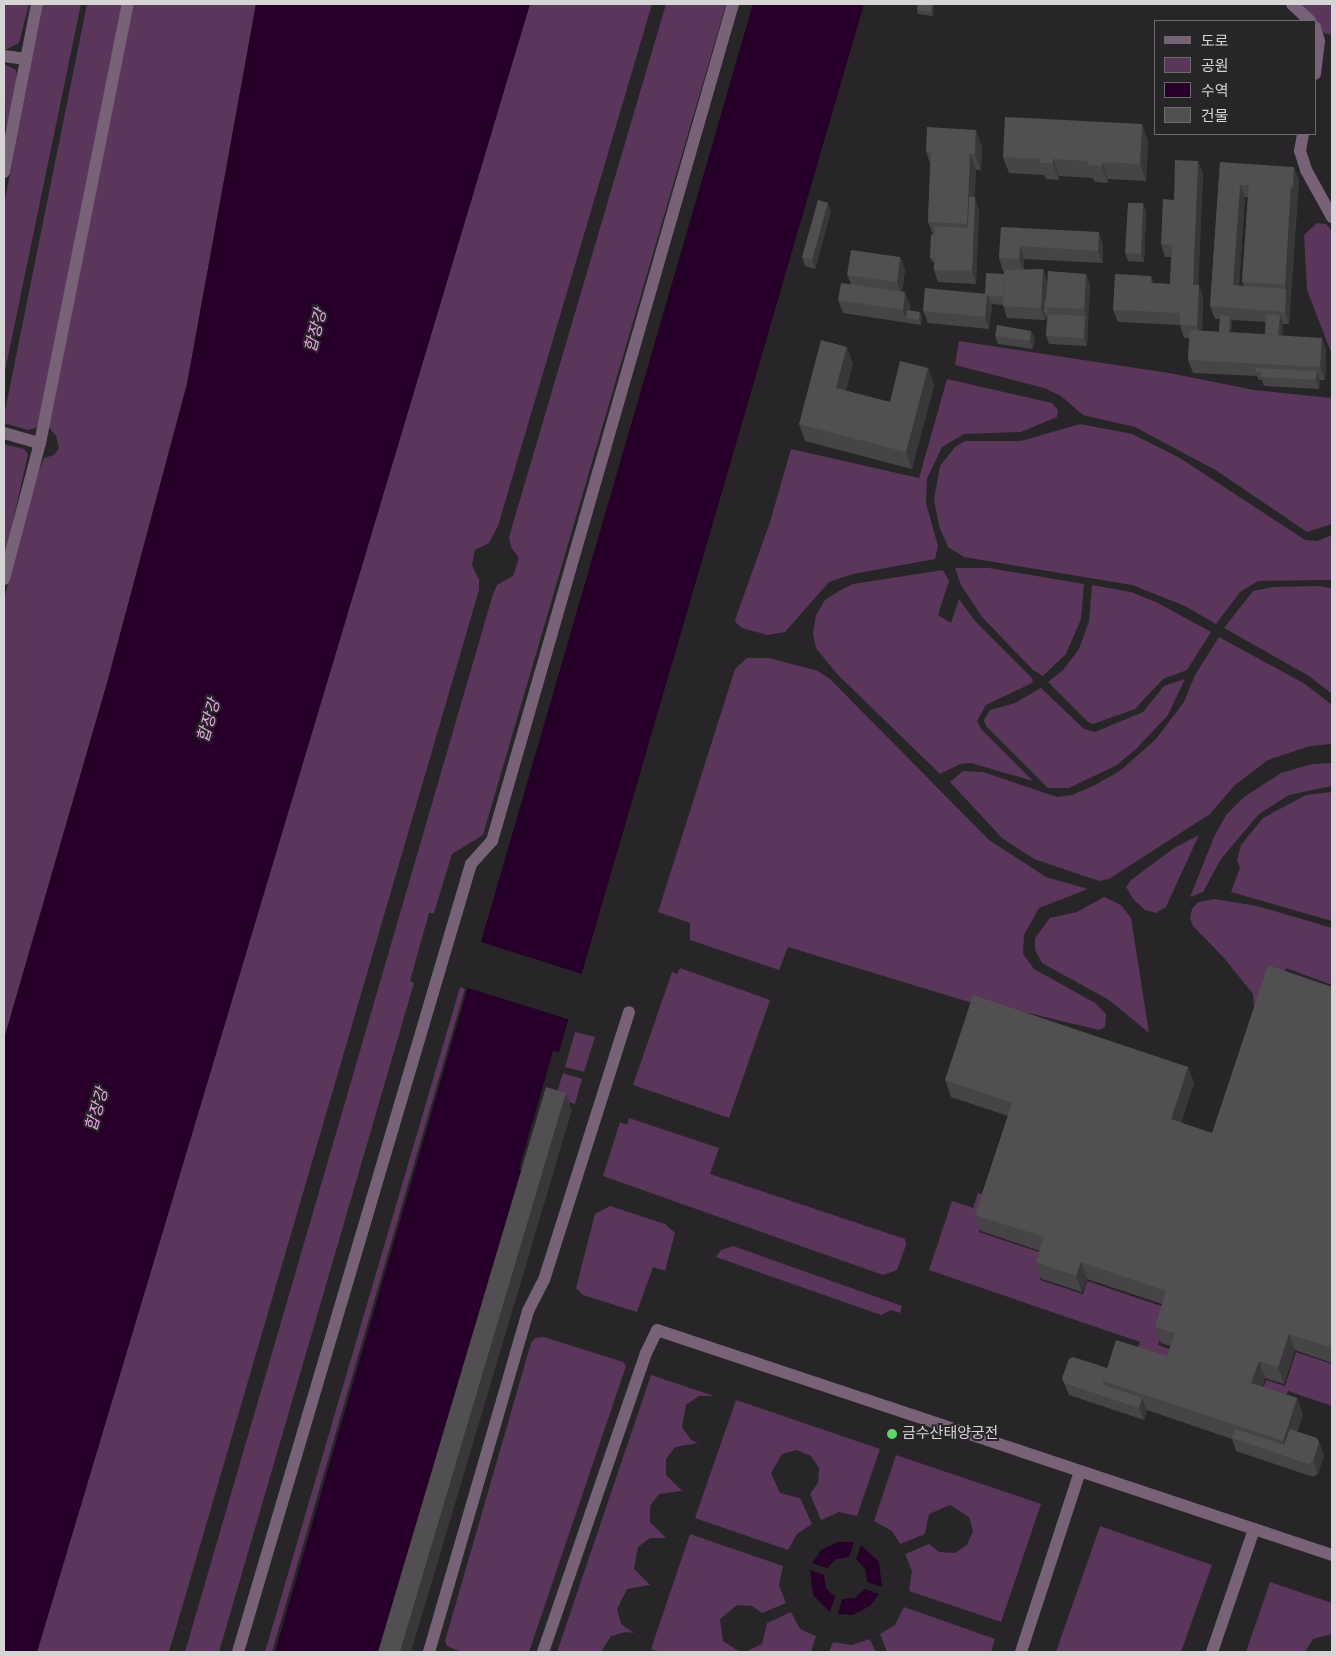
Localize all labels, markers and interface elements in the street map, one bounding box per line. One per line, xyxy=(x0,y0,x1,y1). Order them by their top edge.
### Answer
legend xyxy=(1154,20,1316,135)
text: 도로 xyxy=(1201,32,1229,51)
text: 공원 xyxy=(1201,57,1229,76)
text: 수역 xyxy=(1201,82,1229,101)
text: 건물 xyxy=(1201,107,1229,126)
water label: 합장강 xyxy=(302,307,332,355)
water label: 합장강 xyxy=(195,697,225,745)
water label: 합장강 xyxy=(83,1086,113,1134)
place label: 금수산태양궁전 xyxy=(902,1425,999,1443)
marker: 금수산태양궁전 xyxy=(886,1428,898,1440)

